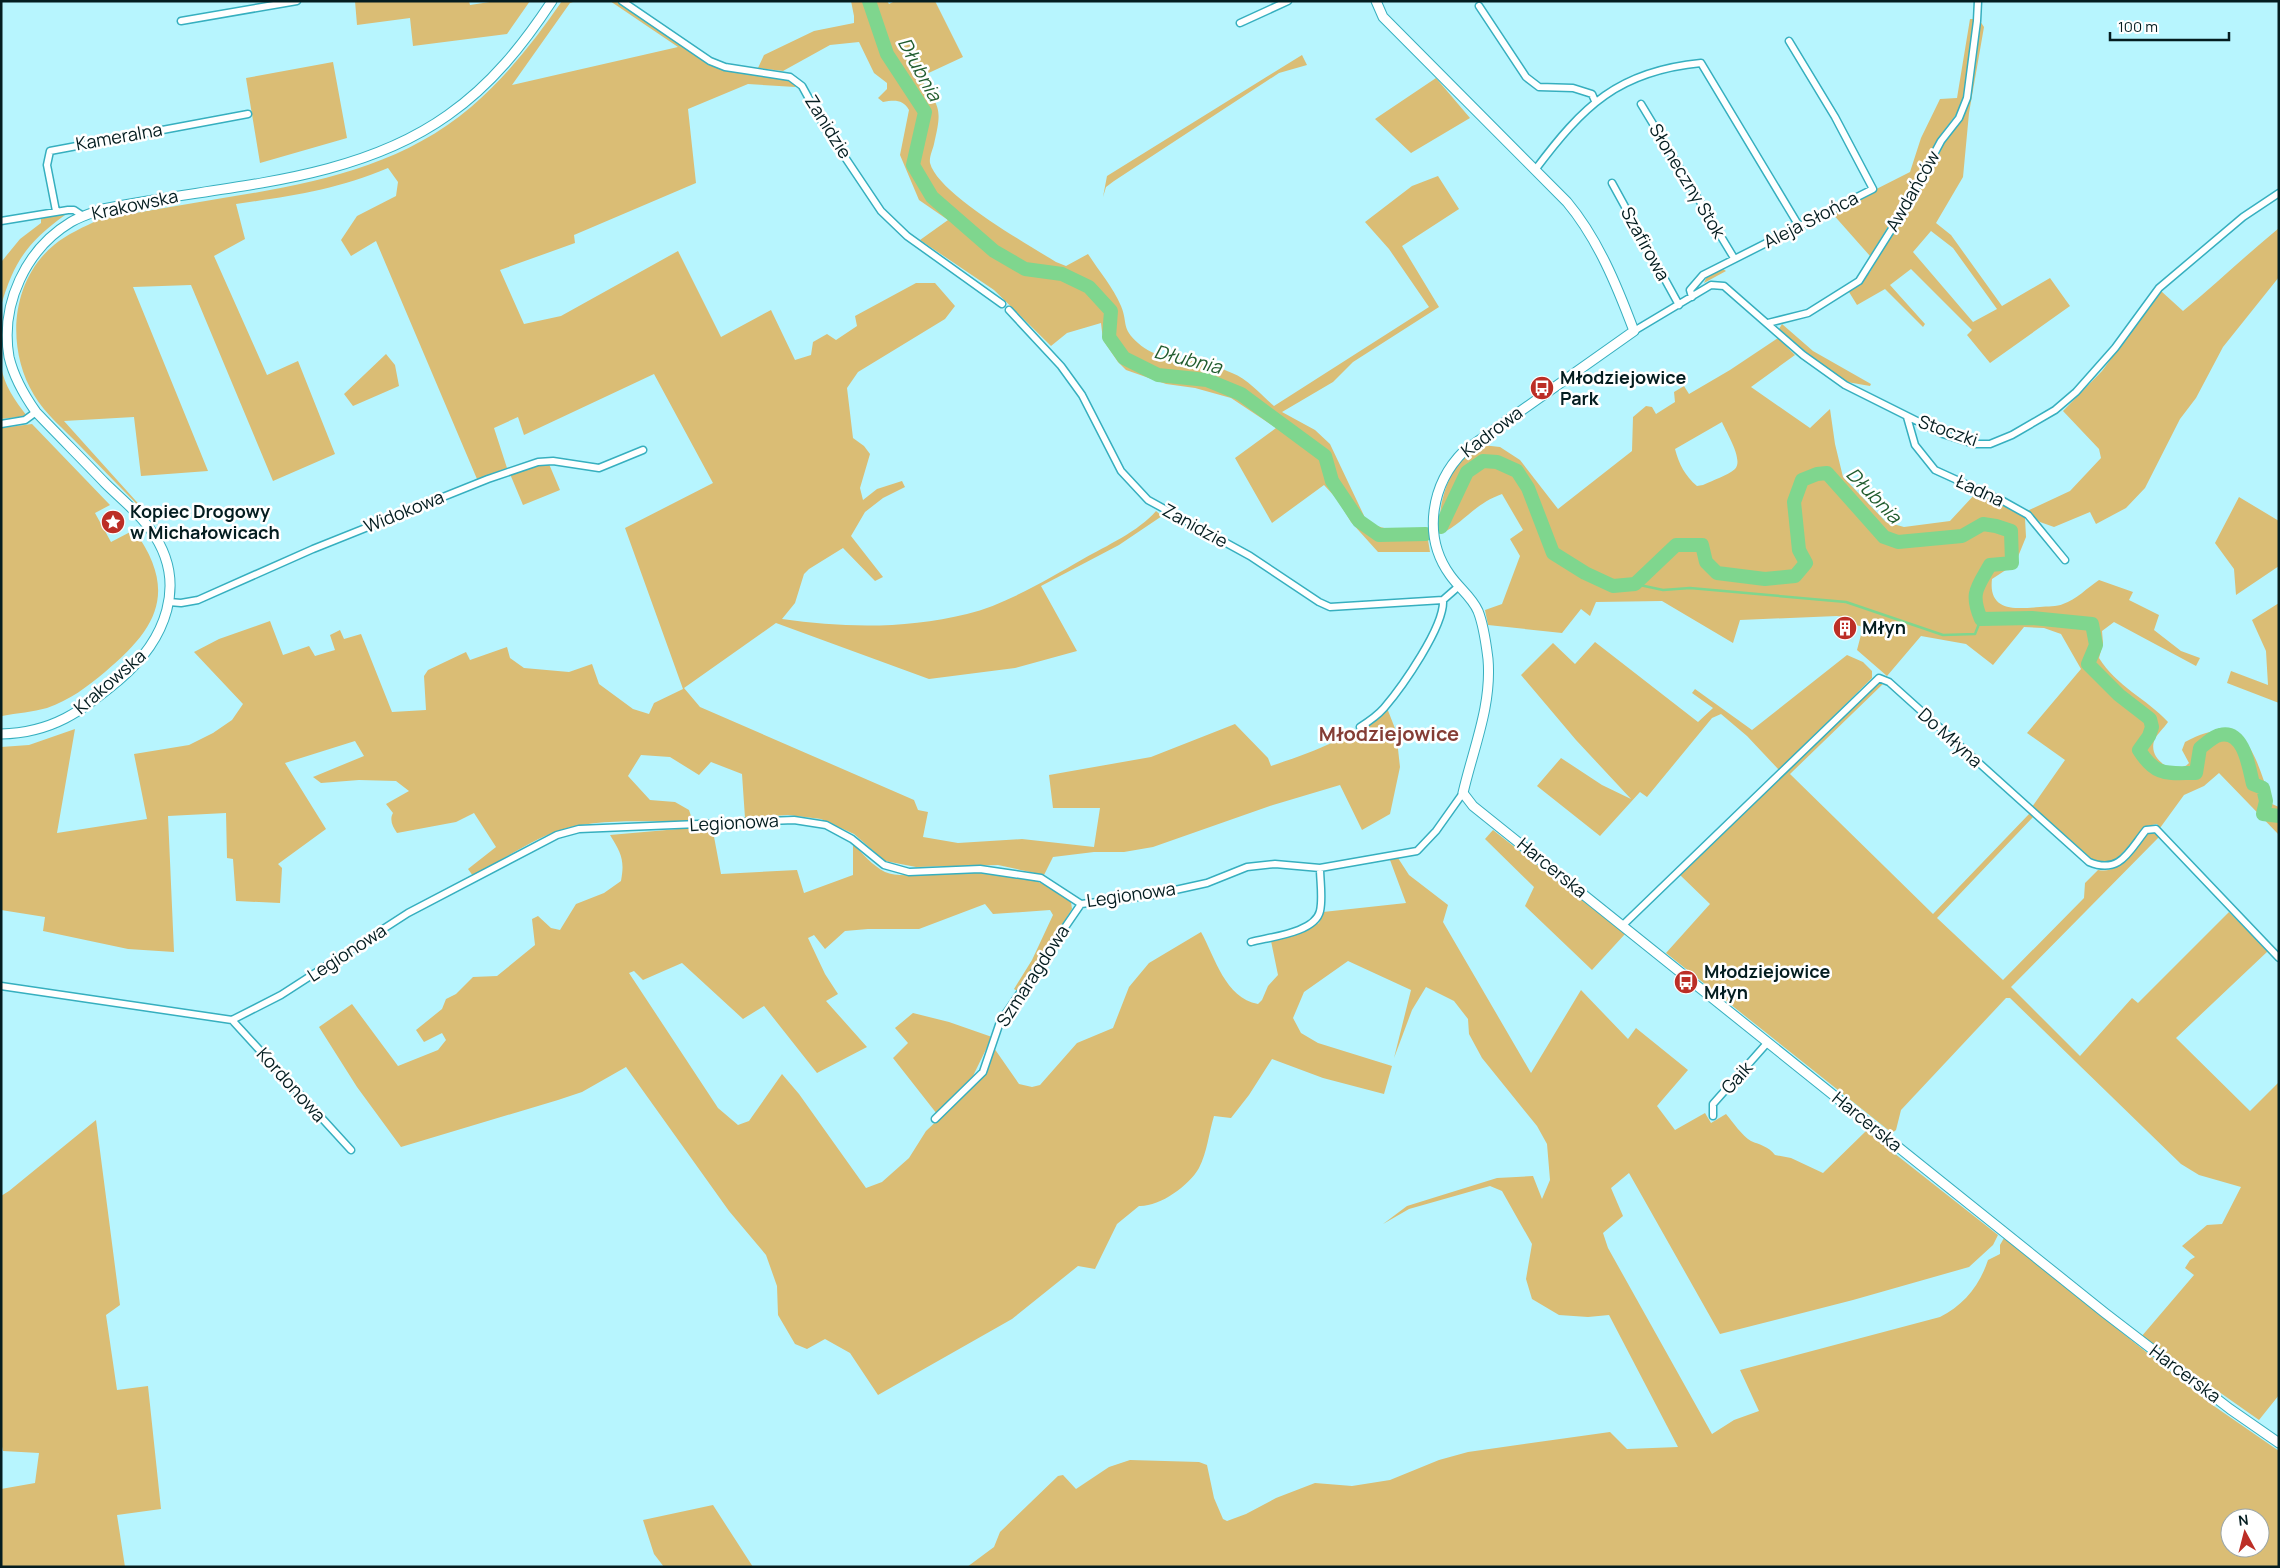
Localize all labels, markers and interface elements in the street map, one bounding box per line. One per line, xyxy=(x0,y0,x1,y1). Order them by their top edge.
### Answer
scale bar xyxy=(2110,10,2229,42)
text: 100 m xyxy=(2118,16,2158,37)
water label: Dłubnia xyxy=(892,33,949,107)
street label: Zanidzie xyxy=(800,90,858,163)
street label: Kameralna xyxy=(74,117,164,155)
street label: Słoneczny Stok xyxy=(1644,119,1732,243)
street label: Awdańców xyxy=(1879,146,1945,235)
street label: Krakowska xyxy=(89,183,180,225)
street label: Aleja Słońca xyxy=(1759,185,1862,253)
street label: Szafirowa xyxy=(1616,202,1676,285)
water label: Dłubnia xyxy=(1152,338,1226,380)
place label: Młodziejowice Park xyxy=(1560,365,1686,410)
bus stop icon: Młodziejowice Park xyxy=(1529,375,1555,401)
street label: Kadrowa xyxy=(1456,400,1527,462)
street label: Stoczki xyxy=(1915,409,1981,451)
water label: Dłubnia xyxy=(1841,461,1908,530)
street label: Ładna xyxy=(1952,469,2008,512)
street label: Widokowa xyxy=(360,484,447,538)
street label: Zanidzie xyxy=(1159,497,1232,553)
place label: Kopiec Drogowy w Michałowicach xyxy=(130,499,280,544)
place icon: Kopiec Drogowy w Michałowicach xyxy=(100,509,126,535)
building icon: Młyn xyxy=(1832,615,1858,641)
place label: Młyn xyxy=(1862,615,1906,639)
street label: Krakowska xyxy=(68,643,150,719)
street label: Do Młyna xyxy=(1914,702,1988,772)
district label: Młodziejowice xyxy=(1319,720,1459,747)
street label: Legionowa xyxy=(689,808,779,836)
street label: Harcerska xyxy=(1513,832,1593,903)
street label: Legionowa xyxy=(1085,876,1177,912)
street label: Legionowa xyxy=(302,918,390,987)
street label: Szmaragdowa xyxy=(990,920,1074,1031)
place label: Młodziejowice Młyn xyxy=(1704,959,1830,1004)
bus stop icon: Młodziejowice Młyn xyxy=(1673,969,1699,995)
street label: Kordonowa xyxy=(252,1042,332,1127)
street label: Gaik xyxy=(1715,1055,1758,1099)
street label: Harcerska xyxy=(1828,1086,1908,1157)
street label: Harcerska xyxy=(2145,1339,2226,1408)
north arrow xyxy=(2220,1508,2270,1558)
text: N xyxy=(2237,1510,2250,1530)

